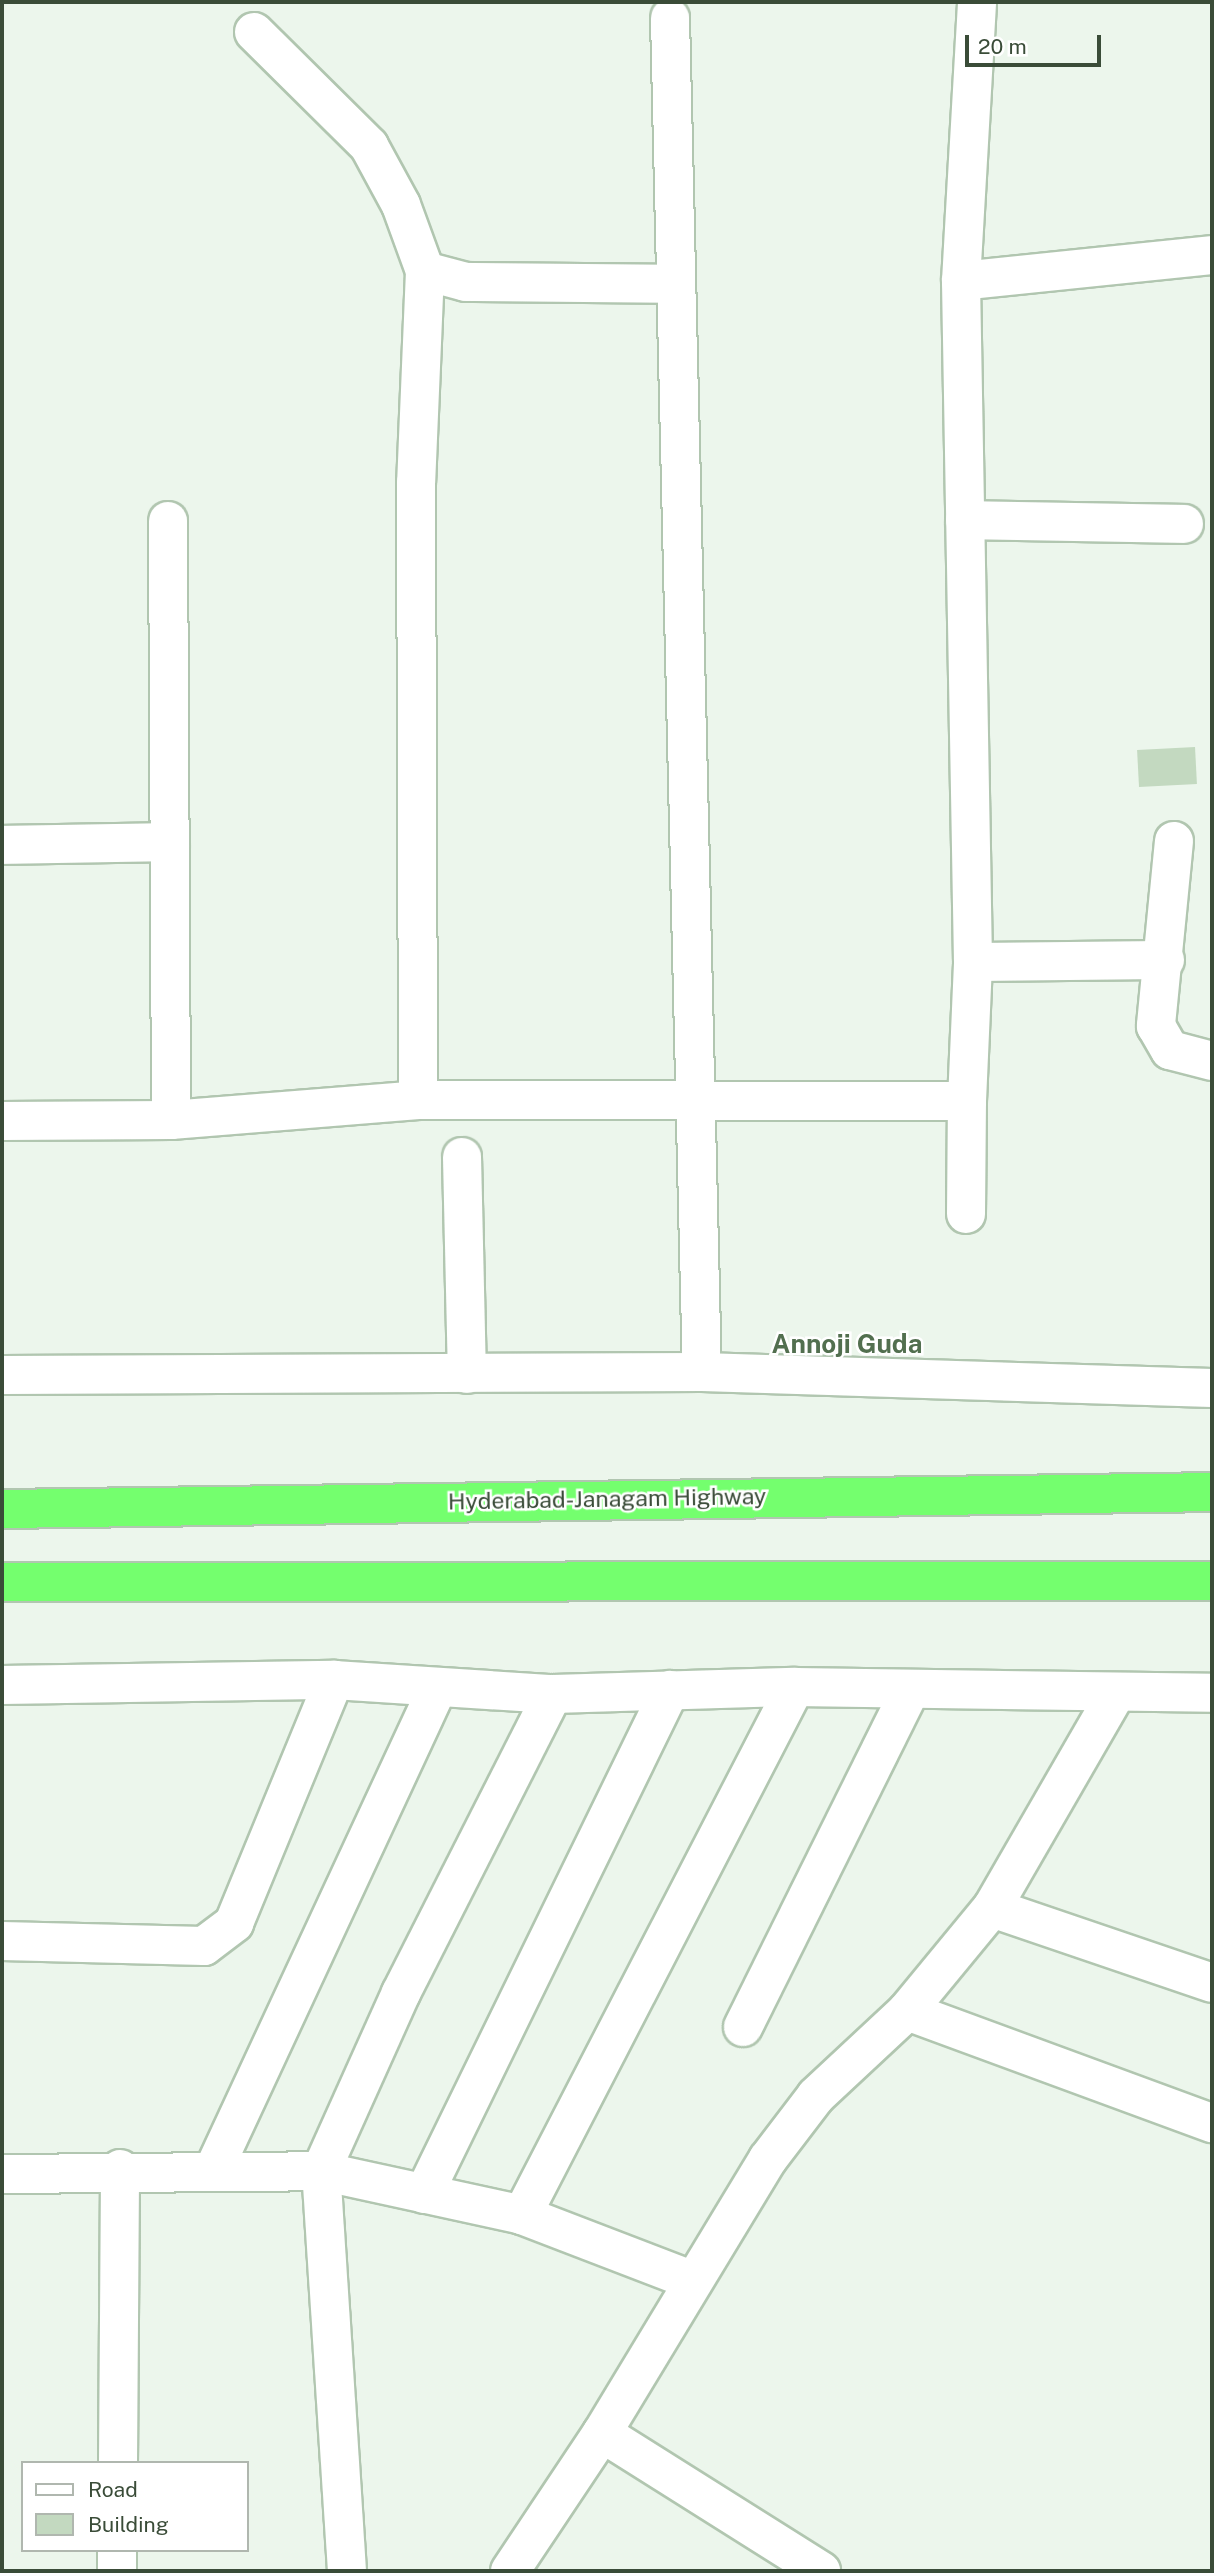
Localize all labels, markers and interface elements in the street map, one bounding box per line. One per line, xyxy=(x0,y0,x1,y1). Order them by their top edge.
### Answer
scale bar xyxy=(969,21,1106,65)
text: 20 m xyxy=(978,34,1027,59)
district label: Annoji Guda xyxy=(772,1328,922,1360)
street label: Hyderabad-Janagam Highway xyxy=(448,1482,766,1516)
legend xyxy=(21,2461,248,2552)
text: Road xyxy=(88,2477,138,2502)
text: Building xyxy=(88,2512,169,2537)

